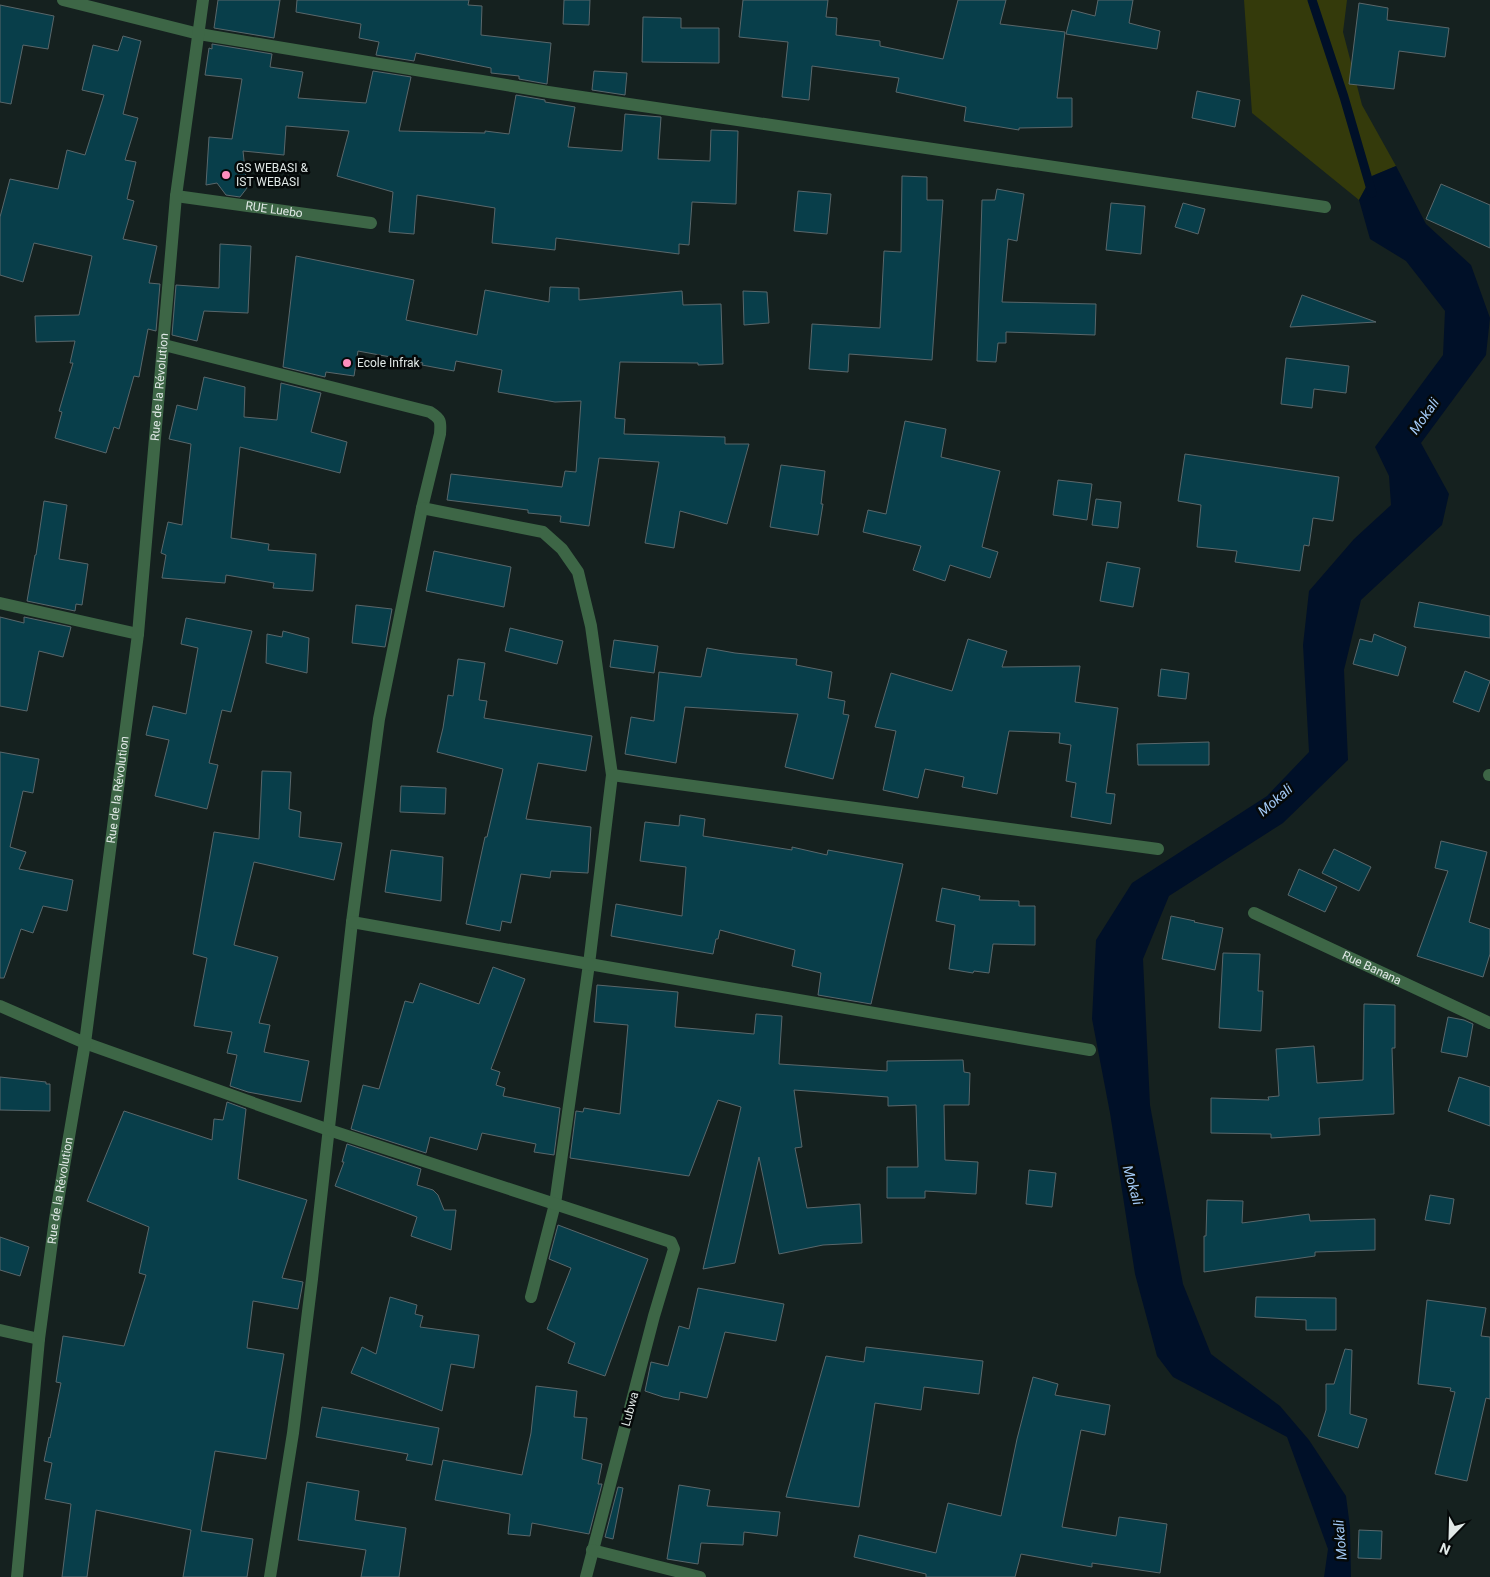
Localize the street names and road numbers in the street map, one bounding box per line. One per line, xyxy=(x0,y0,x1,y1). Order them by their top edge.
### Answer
street label: RUE Luebo xyxy=(244,199,304,220)
street label: Rue de la Révolution xyxy=(148,332,171,441)
street label: Rue de la Révolution xyxy=(104,735,132,844)
street label: Rue Banana xyxy=(1340,948,1404,988)
street label: Rue de la Révolution xyxy=(45,1136,76,1245)
street label: Lubwa xyxy=(619,1390,641,1428)

